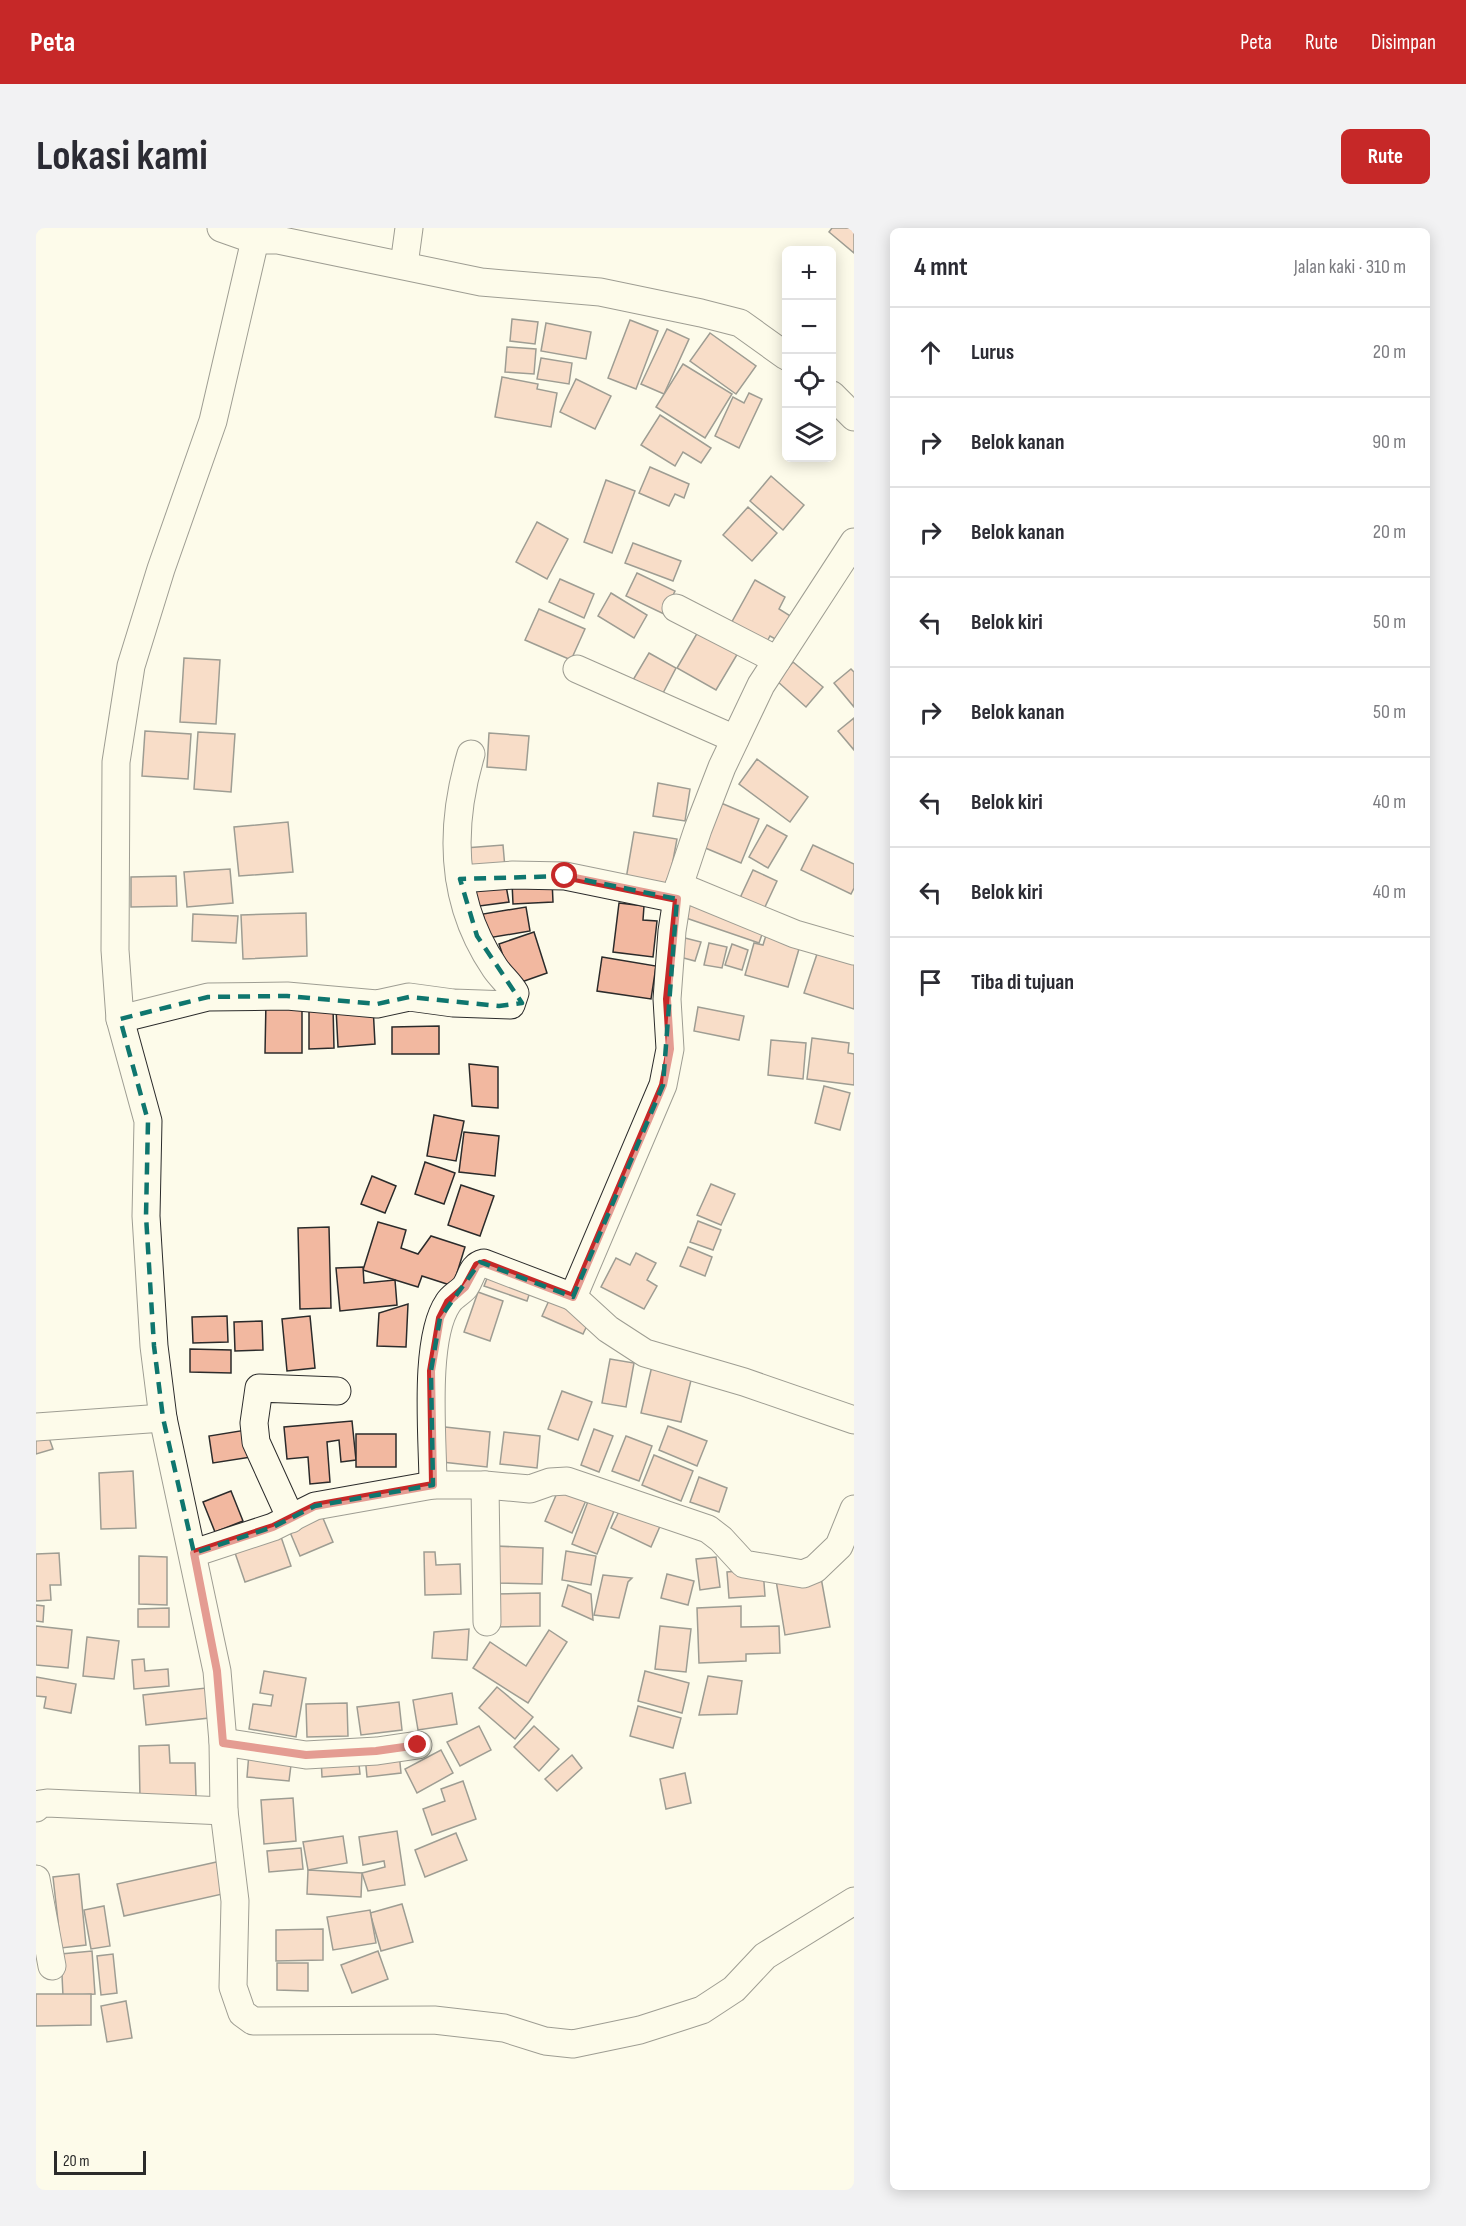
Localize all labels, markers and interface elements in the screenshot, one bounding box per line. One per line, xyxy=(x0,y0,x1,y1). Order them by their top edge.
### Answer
text: Peta xyxy=(30,26,75,59)
text: Peta xyxy=(1240,30,1272,55)
text: Rute xyxy=(1305,30,1338,55)
text: Disimpan xyxy=(1371,30,1436,55)
button: Rute xyxy=(1341,129,1430,184)
text: Lokasi kami xyxy=(36,131,208,182)
map controls xyxy=(782,246,836,462)
button: + xyxy=(782,246,836,300)
text: 4 mnt xyxy=(914,252,968,283)
text: Jalan kaki · 310 m xyxy=(1294,255,1406,279)
button: − xyxy=(782,300,836,354)
icon: ahead xyxy=(914,336,947,369)
text: Lurus xyxy=(971,339,1014,366)
text: 20 m xyxy=(1373,340,1406,364)
button: locate xyxy=(782,354,836,408)
button: layers xyxy=(782,408,836,462)
icon: right xyxy=(914,426,947,459)
text: Belok kanan xyxy=(971,429,1064,456)
text: 90 m xyxy=(1372,430,1406,454)
icon: right xyxy=(914,516,947,549)
text: Belok kanan xyxy=(971,519,1064,546)
text: 20 m xyxy=(1373,520,1406,544)
icon: left xyxy=(914,606,947,639)
text: Belok kiri xyxy=(971,609,1043,636)
text: 50 m xyxy=(1373,610,1406,634)
icon: right xyxy=(914,696,947,729)
text: Belok kanan xyxy=(971,699,1064,726)
text: 50 m xyxy=(1373,700,1406,724)
icon: left xyxy=(914,786,947,819)
text: Belok kiri xyxy=(971,789,1043,816)
text: 40 m xyxy=(1373,790,1406,814)
route start xyxy=(551,862,577,888)
icon: left xyxy=(914,876,947,909)
text: Belok kiri xyxy=(971,879,1043,906)
text: 40 m xyxy=(1373,880,1406,904)
icon: arrive xyxy=(914,966,947,999)
text: Tiba di tujuan xyxy=(971,969,1074,996)
route end xyxy=(404,1731,430,1757)
scale bar xyxy=(54,2148,146,2176)
text: 20 m xyxy=(63,2152,90,2171)

